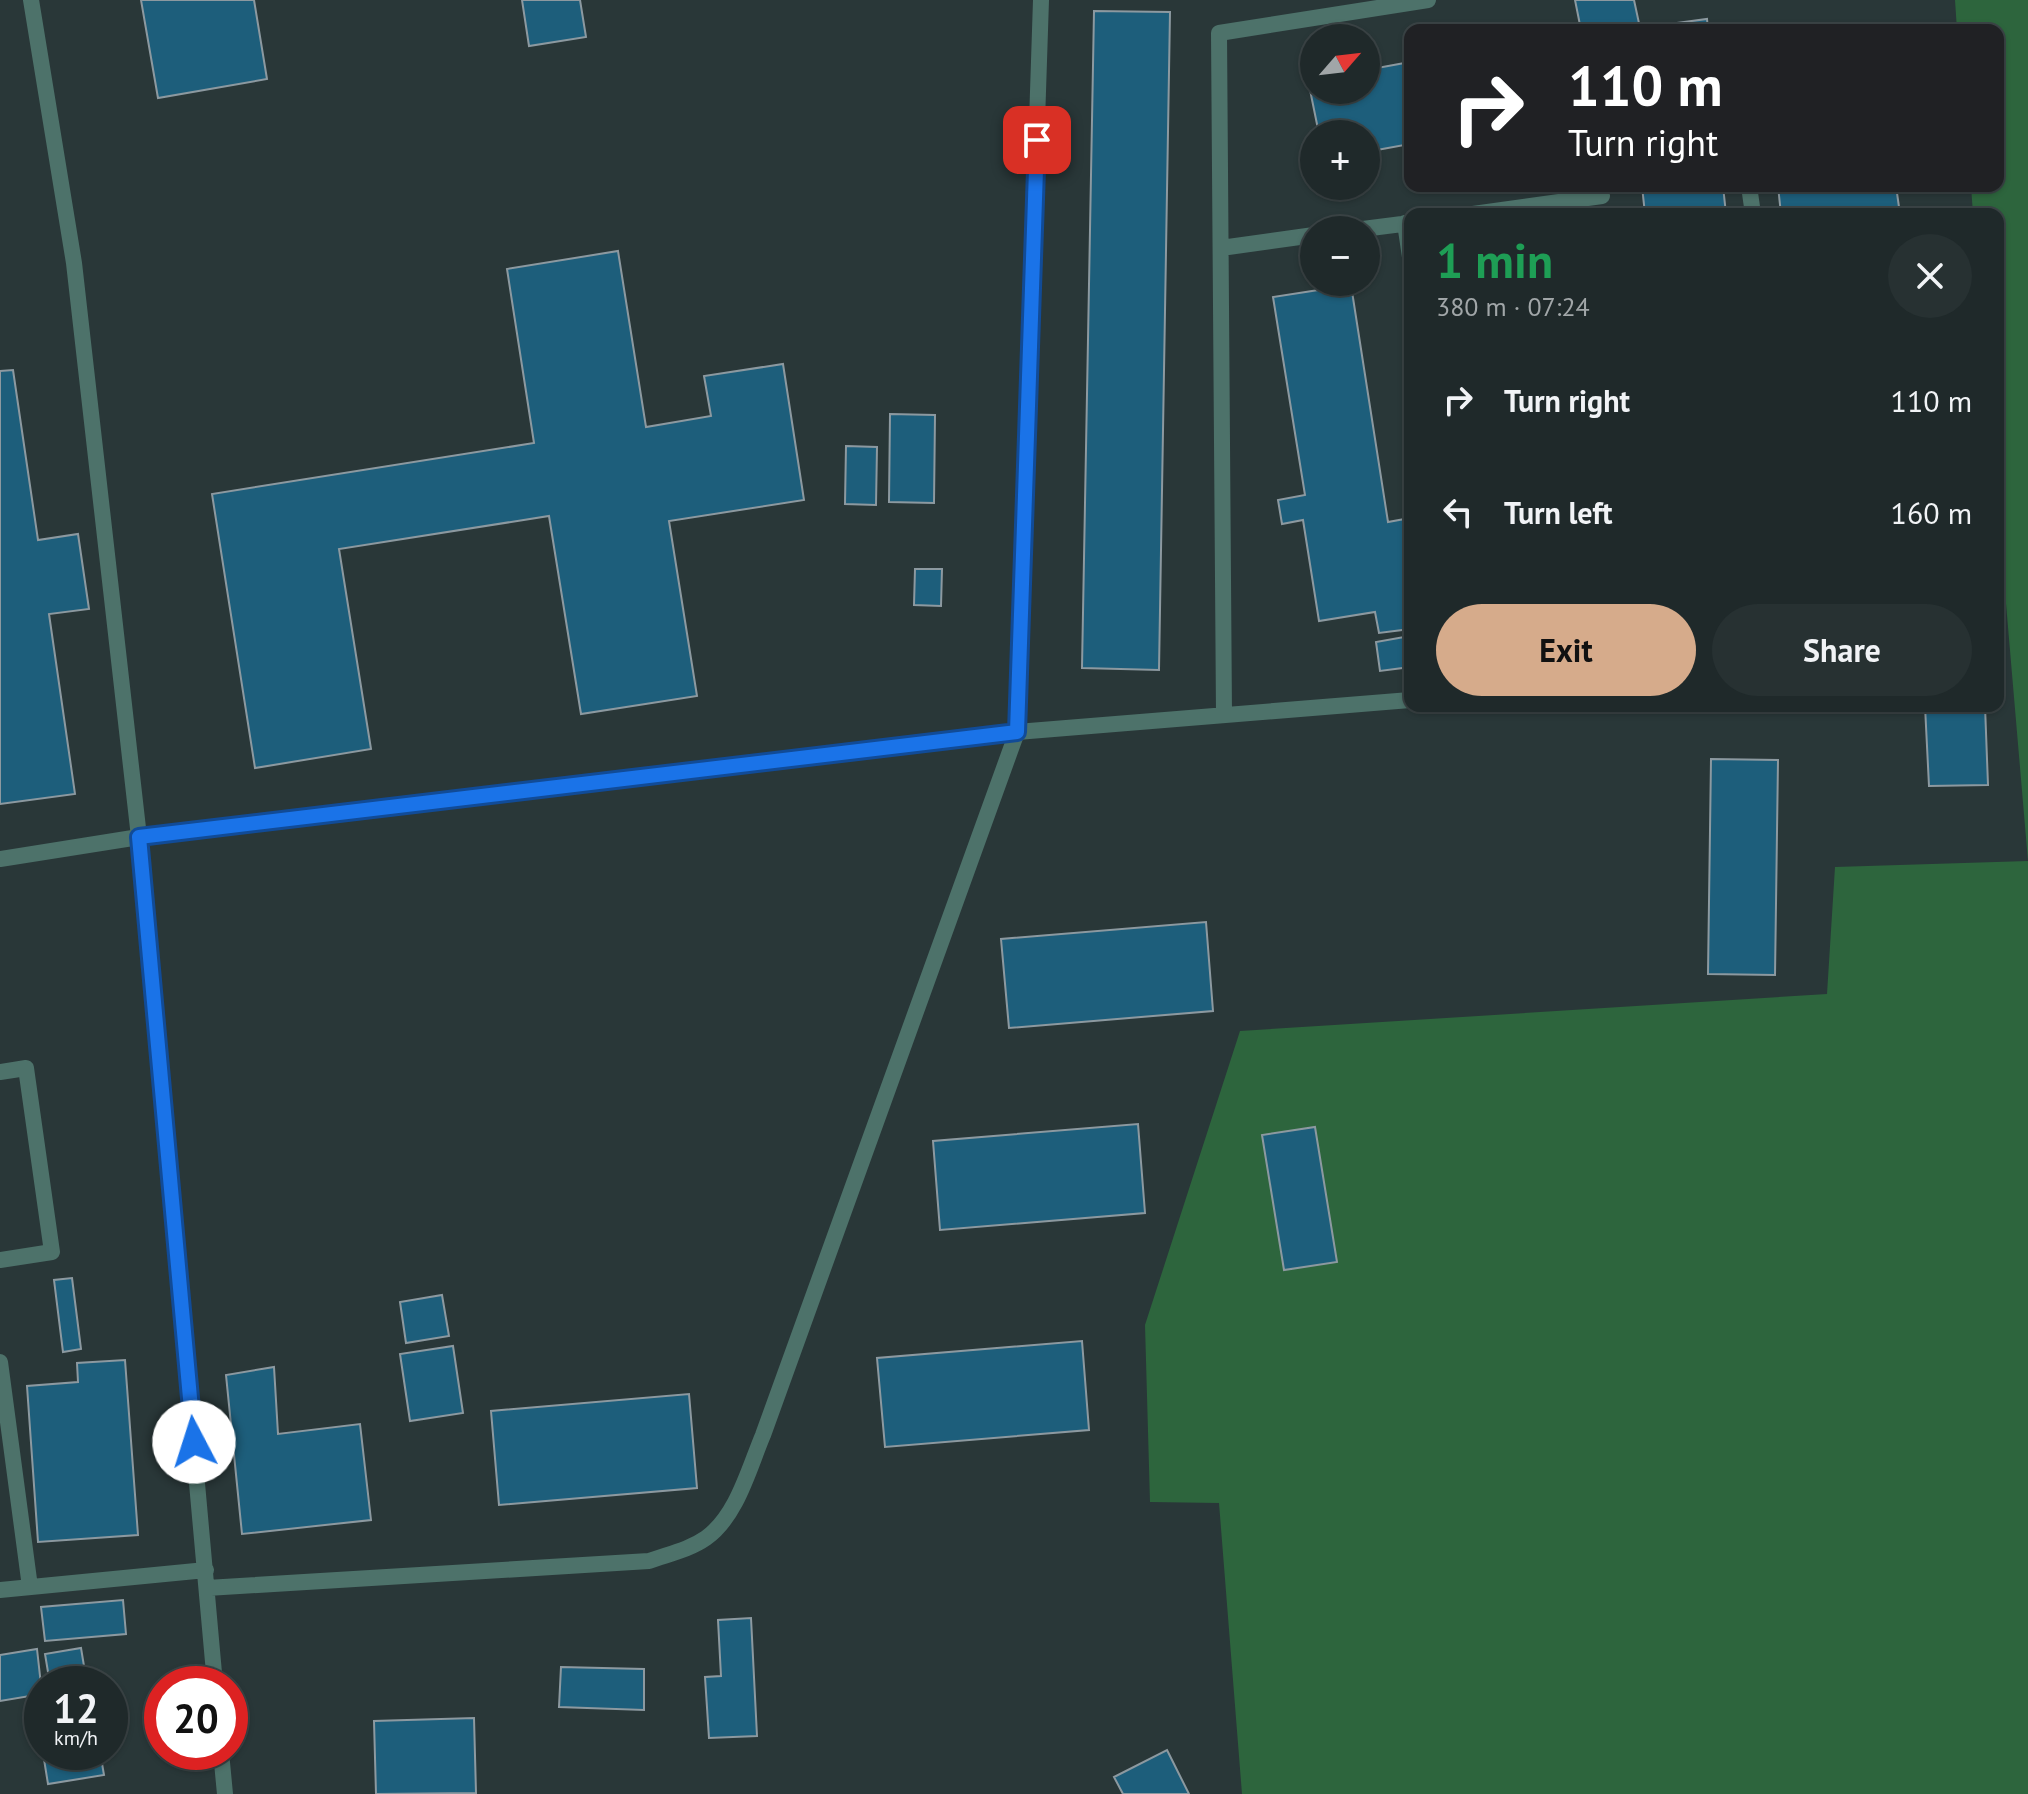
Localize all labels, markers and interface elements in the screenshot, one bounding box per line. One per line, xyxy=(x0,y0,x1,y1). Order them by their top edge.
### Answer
north arrow xyxy=(1300,24,1380,104)
map controls xyxy=(1300,24,1380,296)
text: 110 m xyxy=(1568,49,1723,121)
icon: right xyxy=(1436,56,1540,160)
pin xyxy=(1003,106,1071,174)
icon: arrive xyxy=(1015,118,1059,162)
text: Turn right xyxy=(1568,119,1718,166)
button: + xyxy=(1300,120,1380,200)
button: − xyxy=(1300,216,1380,296)
text: 1 min xyxy=(1436,229,1553,291)
button: close xyxy=(1888,234,1972,318)
text: 380 m · 07:24 xyxy=(1436,290,1590,323)
icon: right xyxy=(1436,378,1480,422)
text: Turn right xyxy=(1504,381,1630,420)
text: 110 m xyxy=(1891,381,1972,420)
icon: left xyxy=(1436,490,1480,534)
text: Turn left xyxy=(1504,493,1612,532)
text: 160 m xyxy=(1891,493,1972,532)
button: Exit xyxy=(1436,604,1696,696)
button: Share xyxy=(1712,604,1972,696)
position arrow xyxy=(152,1400,236,1484)
speed limit sign: 20 xyxy=(144,1666,248,1770)
text: 12 xyxy=(53,1682,99,1734)
text: km/h xyxy=(54,1725,98,1751)

